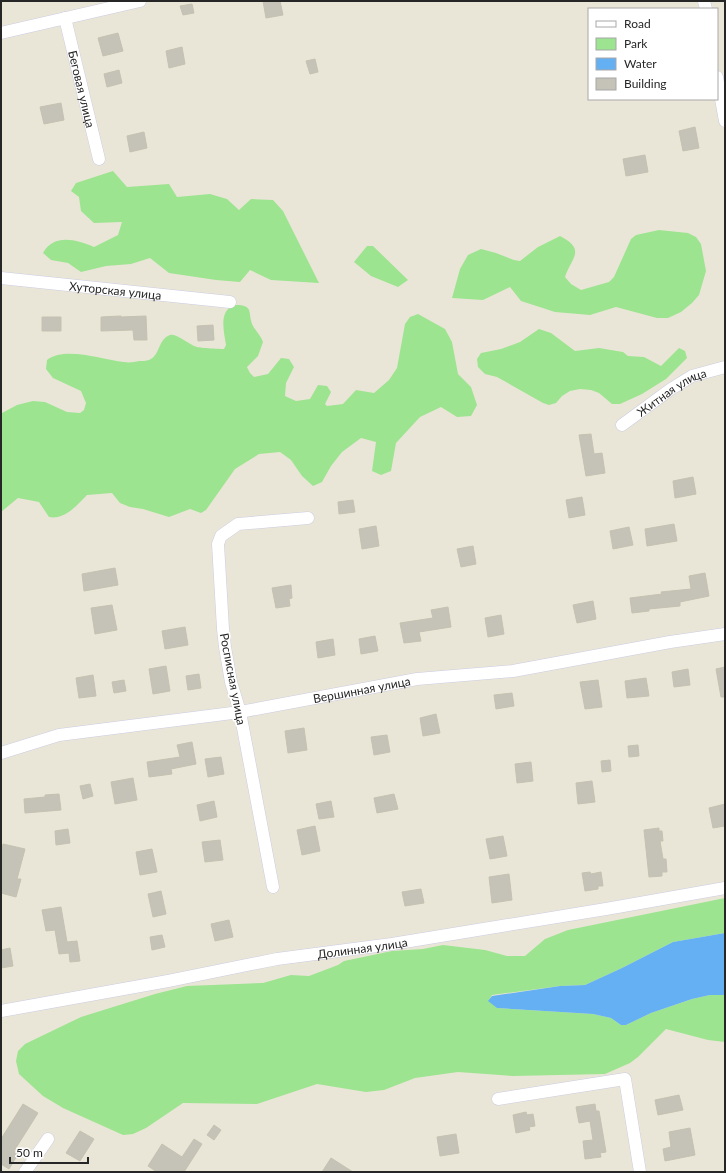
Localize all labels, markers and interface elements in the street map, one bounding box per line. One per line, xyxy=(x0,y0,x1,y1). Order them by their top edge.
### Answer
legend xyxy=(588,8,718,100)
text: Road xyxy=(624,16,651,31)
text: Park xyxy=(624,36,648,51)
street label: Беговая улица xyxy=(66,49,99,129)
text: Water xyxy=(624,56,657,71)
text: Building xyxy=(624,76,667,91)
street label: Хуторская улица xyxy=(69,278,162,302)
street label: Житная улица xyxy=(634,365,708,419)
street label: Росписная улица xyxy=(217,632,249,726)
street label: Вершинная улица xyxy=(312,673,412,706)
street label: Долинная улица xyxy=(316,934,409,961)
scale bar xyxy=(10,1139,88,1165)
text: 50 m xyxy=(16,1145,43,1160)

